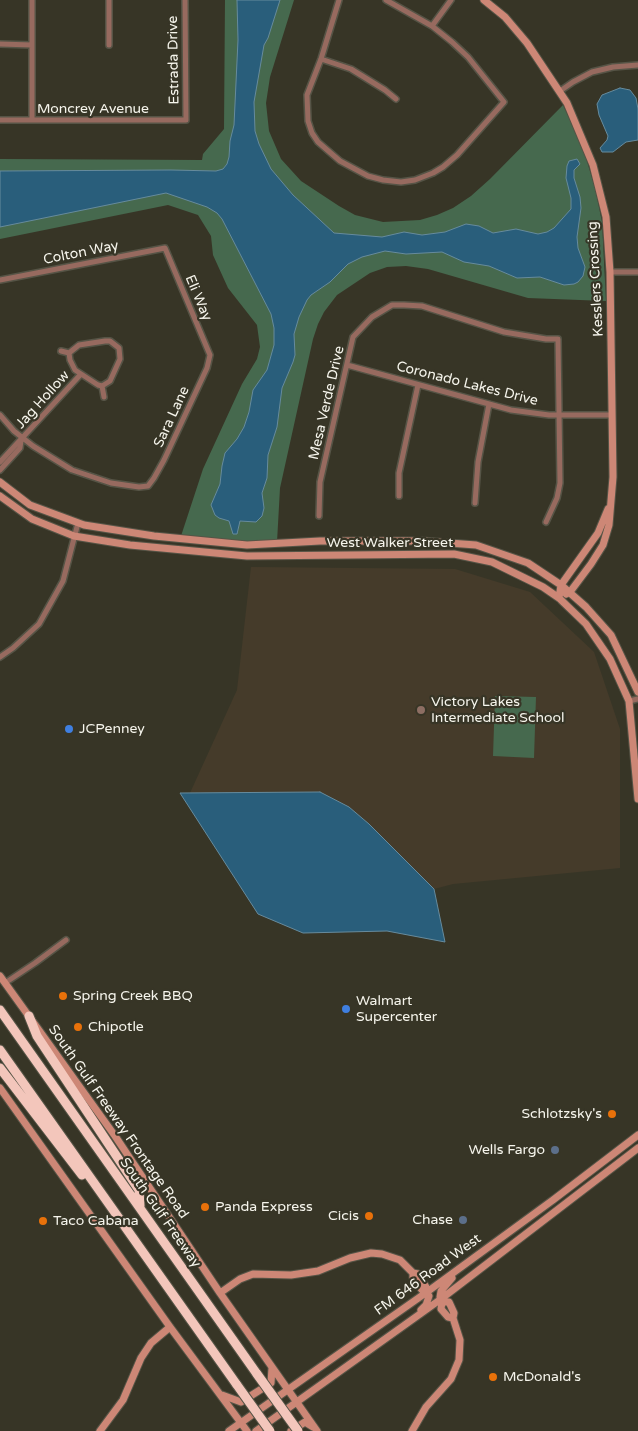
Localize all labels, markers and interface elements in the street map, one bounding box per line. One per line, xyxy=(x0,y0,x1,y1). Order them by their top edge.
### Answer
street label: Estrada Drive xyxy=(165,15,183,105)
street label: Moncrey Avenue xyxy=(37,101,149,117)
street label: Kesslers Crossing xyxy=(585,221,607,337)
street label: Colton Way xyxy=(42,237,120,269)
street label: Eli Way xyxy=(181,272,215,324)
street label: Mesa Verde Drive xyxy=(306,344,348,462)
street label: Coronado Lakes Drive xyxy=(394,358,540,410)
street label: Jag Hollow xyxy=(13,368,73,432)
street label: Sara Lane xyxy=(150,384,194,450)
street label: West Walker Street xyxy=(327,535,453,551)
place label: Victory Lakes Intermediate School xyxy=(431,694,564,726)
marker: Victory Lakes Intermediate School xyxy=(415,704,427,716)
place label: JCPenney xyxy=(79,721,145,737)
marker: JCPenney xyxy=(63,723,75,735)
place label: Spring Creek BBQ xyxy=(73,988,193,1004)
marker: Spring Creek BBQ xyxy=(57,990,69,1002)
place label: Walmart Supercenter xyxy=(356,993,437,1026)
marker: Walmart Supercenter xyxy=(340,1003,352,1015)
place label: Chipotle xyxy=(88,1019,144,1035)
marker: Chipotle xyxy=(72,1021,84,1033)
street label: South Gulf Freeway Frontage Road xyxy=(44,1022,192,1222)
place label: Schlotzsky's xyxy=(521,1106,602,1122)
marker: Schlotzsky's xyxy=(606,1108,618,1120)
place label: Wells Fargo xyxy=(468,1142,545,1158)
marker: Wells Fargo xyxy=(549,1144,561,1156)
street label: South Gulf Freeway xyxy=(116,1155,204,1271)
place label: Panda Express xyxy=(215,1199,313,1215)
marker: Panda Express xyxy=(199,1201,211,1213)
place label: Cicis xyxy=(328,1208,359,1224)
marker: Cicis xyxy=(363,1210,375,1222)
place label: Chase xyxy=(412,1212,453,1228)
place label: Taco Cabana xyxy=(53,1213,139,1229)
marker: Chase xyxy=(457,1214,469,1226)
marker: Taco Cabana xyxy=(37,1215,49,1227)
street label: FM 646 Road West xyxy=(371,1231,485,1319)
place label: McDonald's xyxy=(503,1369,581,1385)
marker: McDonald's xyxy=(487,1371,499,1383)

